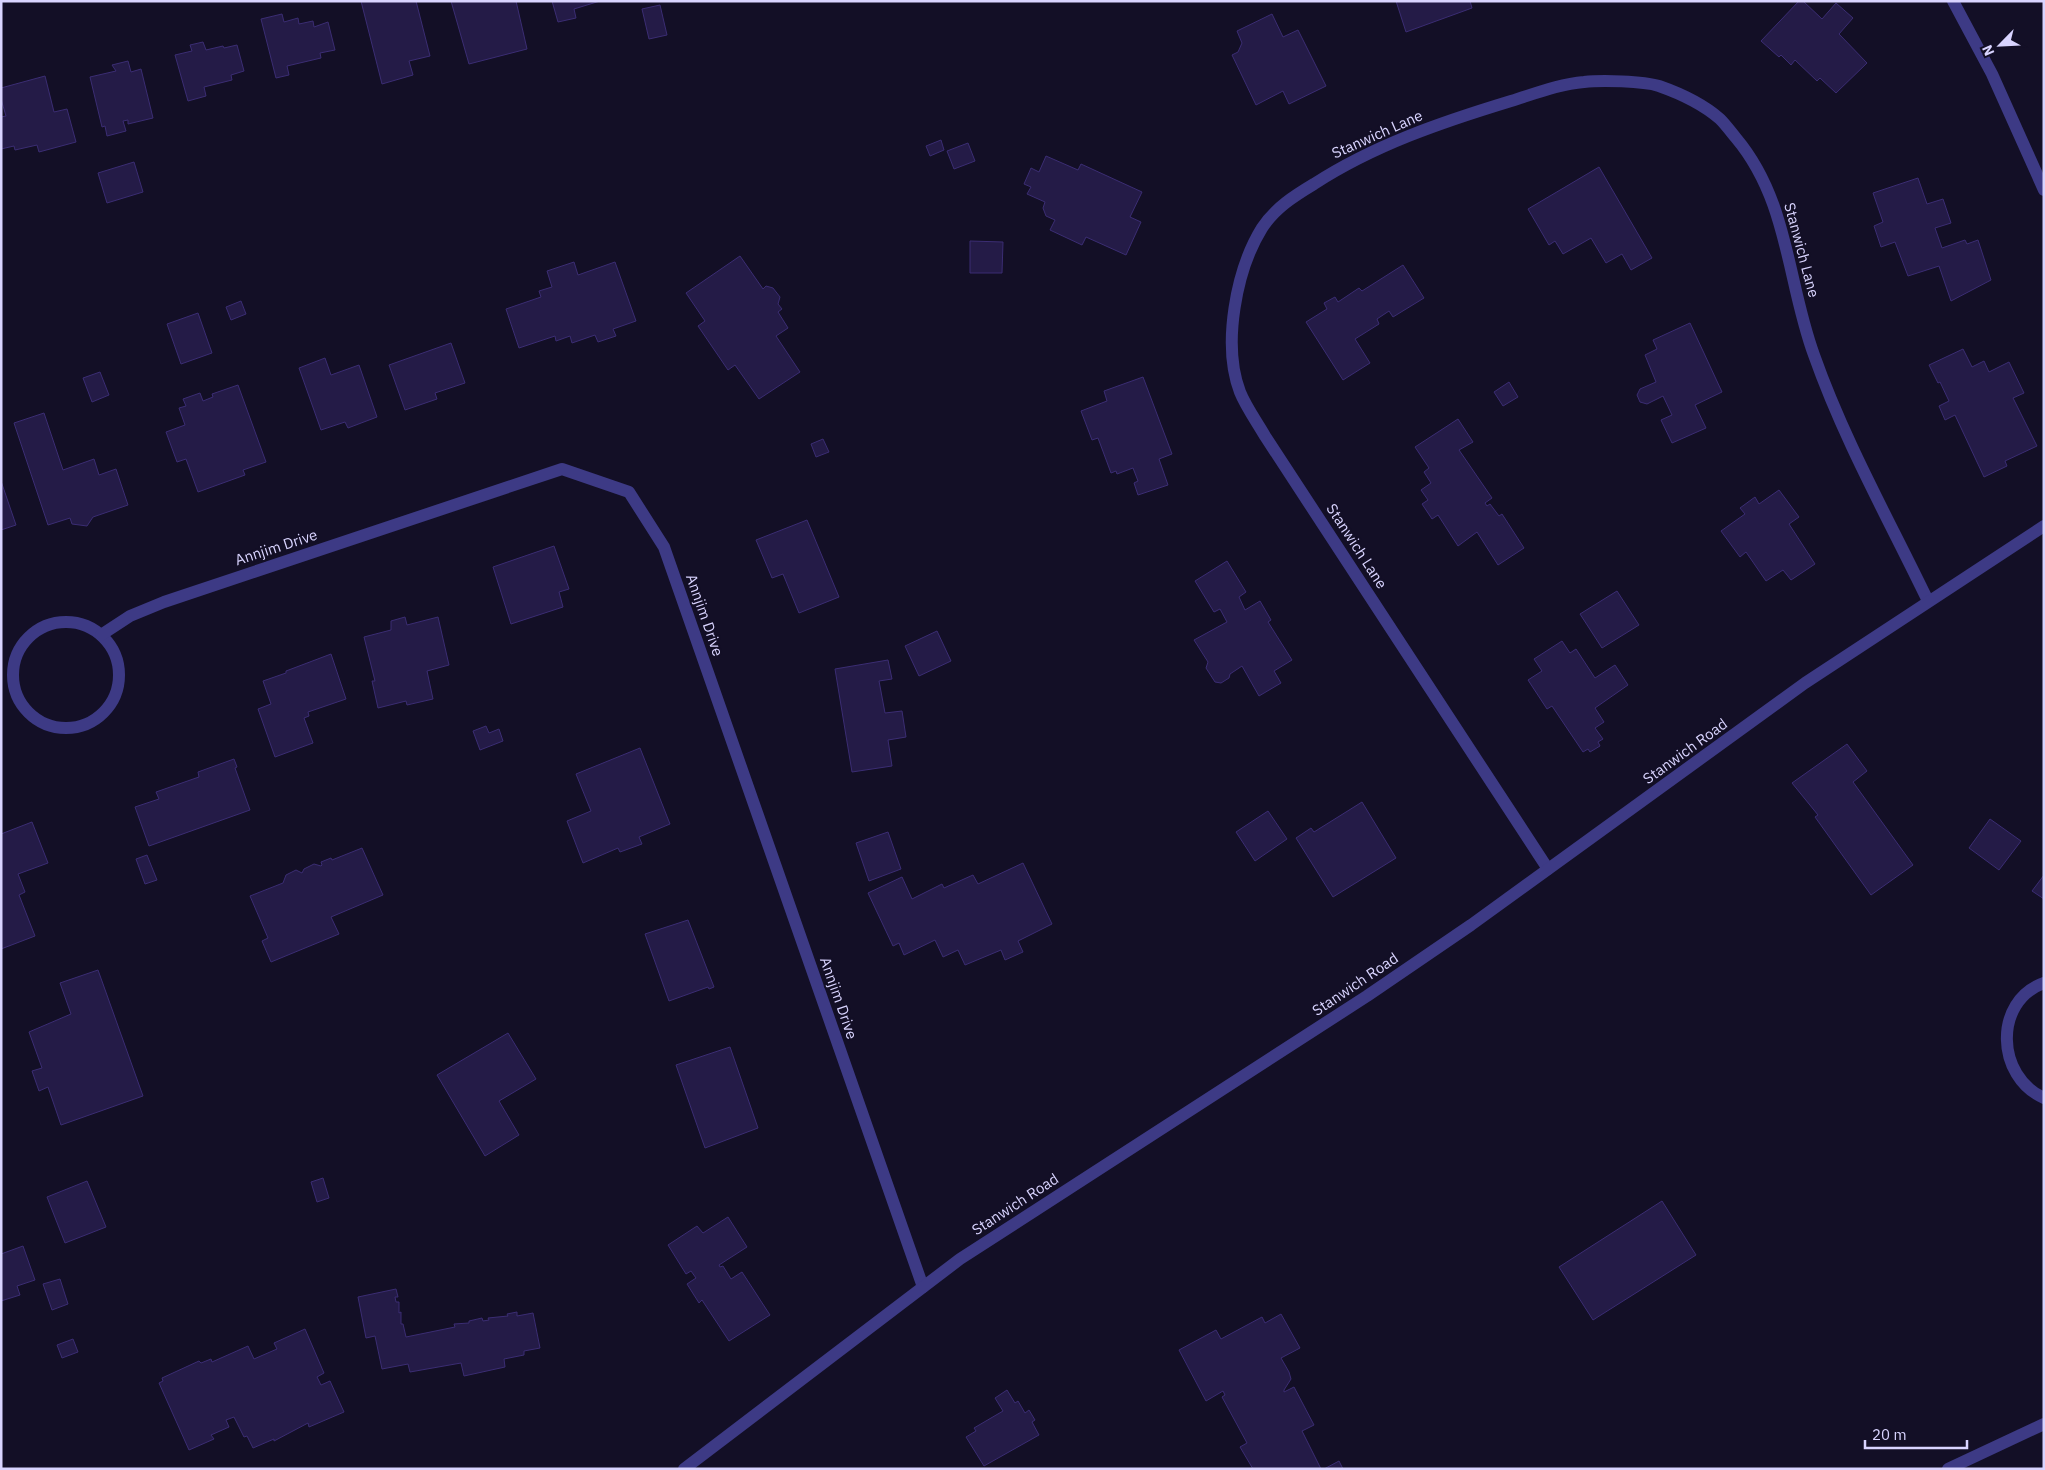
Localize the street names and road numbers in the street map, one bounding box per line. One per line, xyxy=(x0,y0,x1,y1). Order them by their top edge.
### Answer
street label: Stanwich Lane xyxy=(1329,105,1425,163)
street label: Stanwich Lane xyxy=(1780,200,1824,300)
street label: Stanwich Lane xyxy=(1322,500,1392,592)
street label: Annjim Drive xyxy=(232,525,320,569)
street label: Annjim Drive xyxy=(682,571,728,659)
street label: Stanwich Road xyxy=(1639,714,1731,788)
street label: Stanwich Road xyxy=(1308,948,1402,1020)
street label: Annjim Drive xyxy=(816,954,862,1042)
street label: Stanwich Road xyxy=(968,1169,1062,1239)

